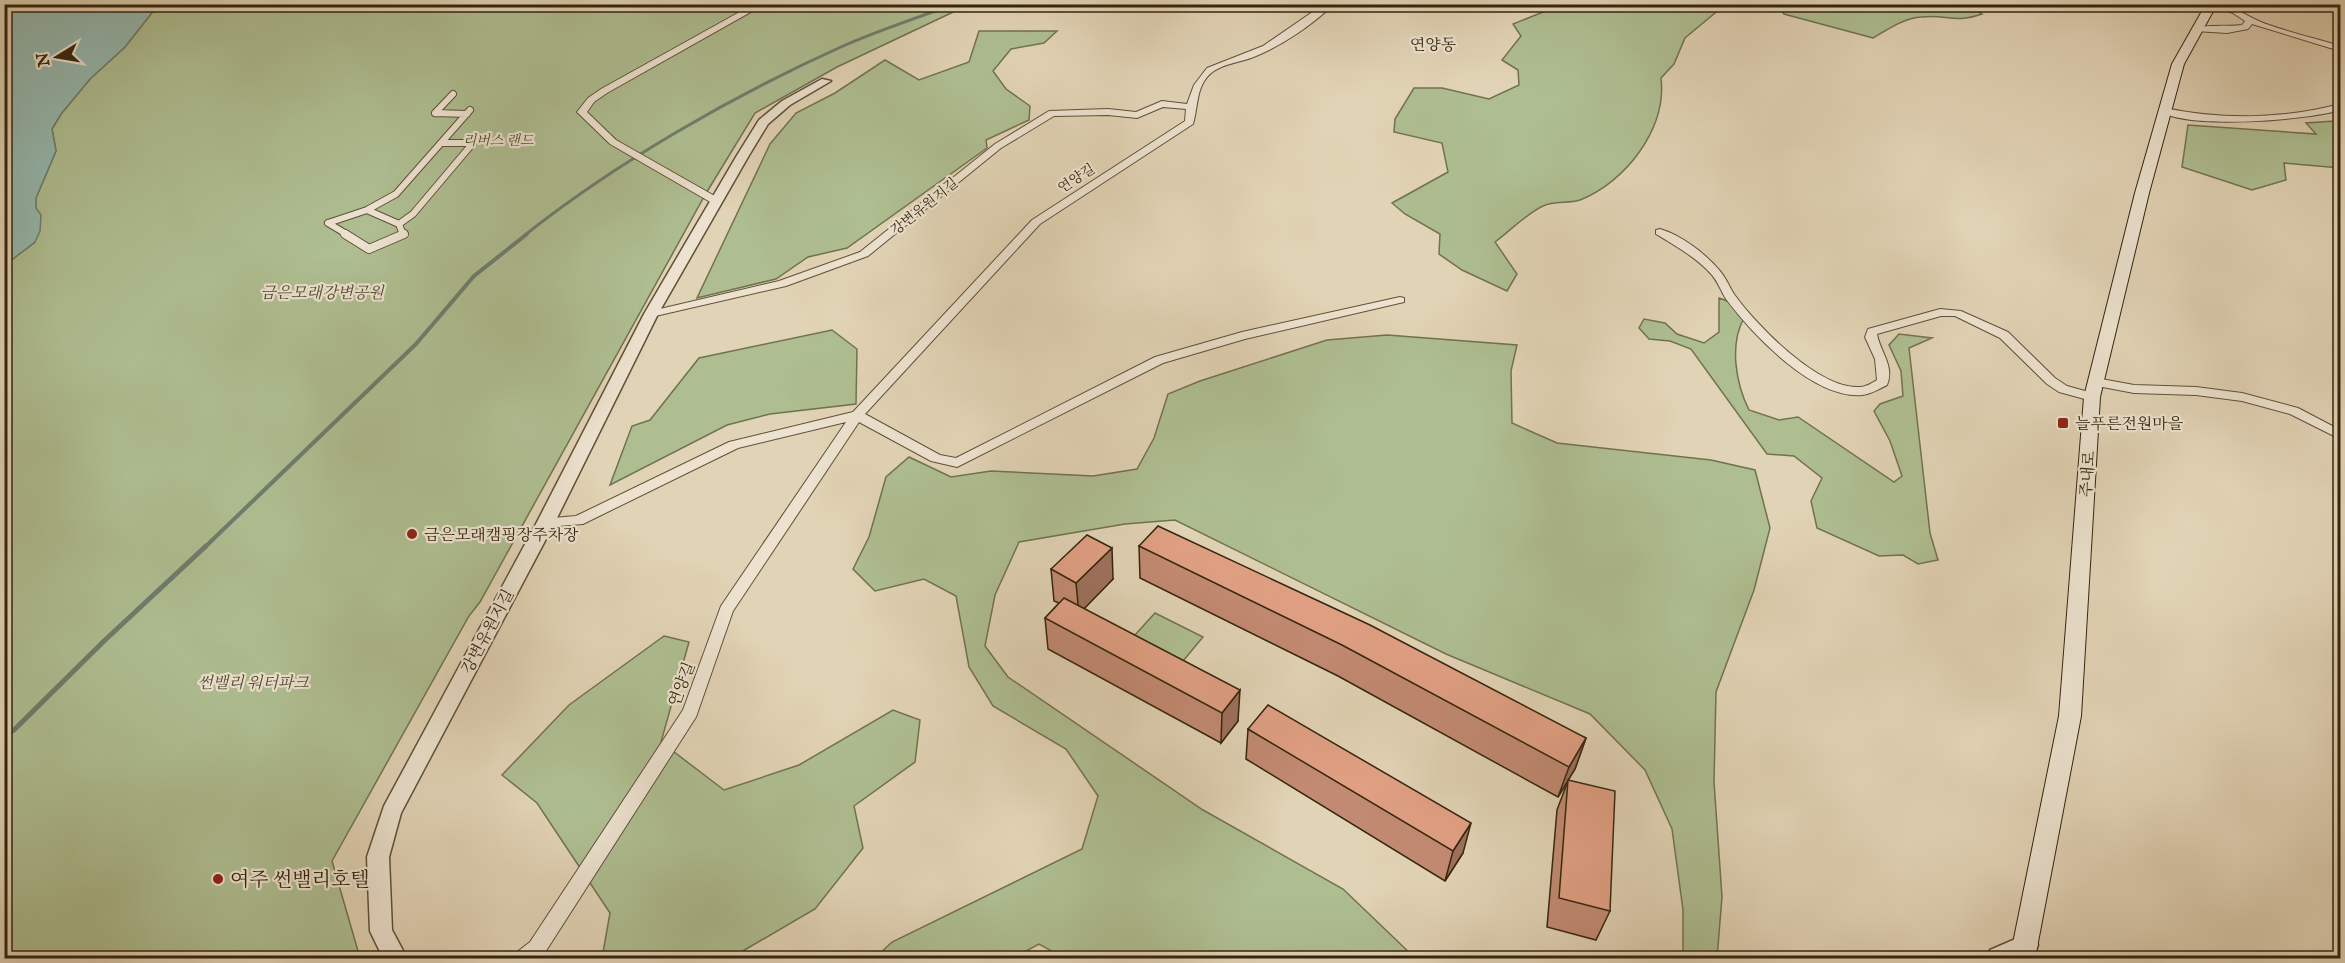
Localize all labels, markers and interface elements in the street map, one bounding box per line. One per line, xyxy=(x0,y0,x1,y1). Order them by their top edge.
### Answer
north arrow xyxy=(27,27,87,87)
district label: 연양동 xyxy=(1410,36,1457,56)
text: N xyxy=(33,51,56,69)
park label: 리버스 랜드 xyxy=(463,132,534,150)
street label: 연양길 xyxy=(1055,160,1098,197)
street label: 강변유원지길 xyxy=(887,174,962,239)
park label: 금은모래강변공원 xyxy=(260,284,385,304)
place label: 늘푸른전원마을 xyxy=(2075,415,2184,435)
marker: 늘푸른전원마을 xyxy=(2056,416,2070,430)
street label: 주내로 xyxy=(2077,450,2101,498)
place label: 금은모래캠핑장주차장 xyxy=(424,526,579,546)
marker: 금은모래캠핑장주차장 xyxy=(405,527,419,541)
street label: 강변유원지길 xyxy=(458,586,519,678)
street label: 연양길 xyxy=(665,659,701,710)
park label: 썬밸리 워터파크 xyxy=(197,674,309,694)
place label: 여주 썬밸리호텔 xyxy=(230,868,370,893)
marker: 여주 썬밸리호텔 xyxy=(211,872,225,886)

